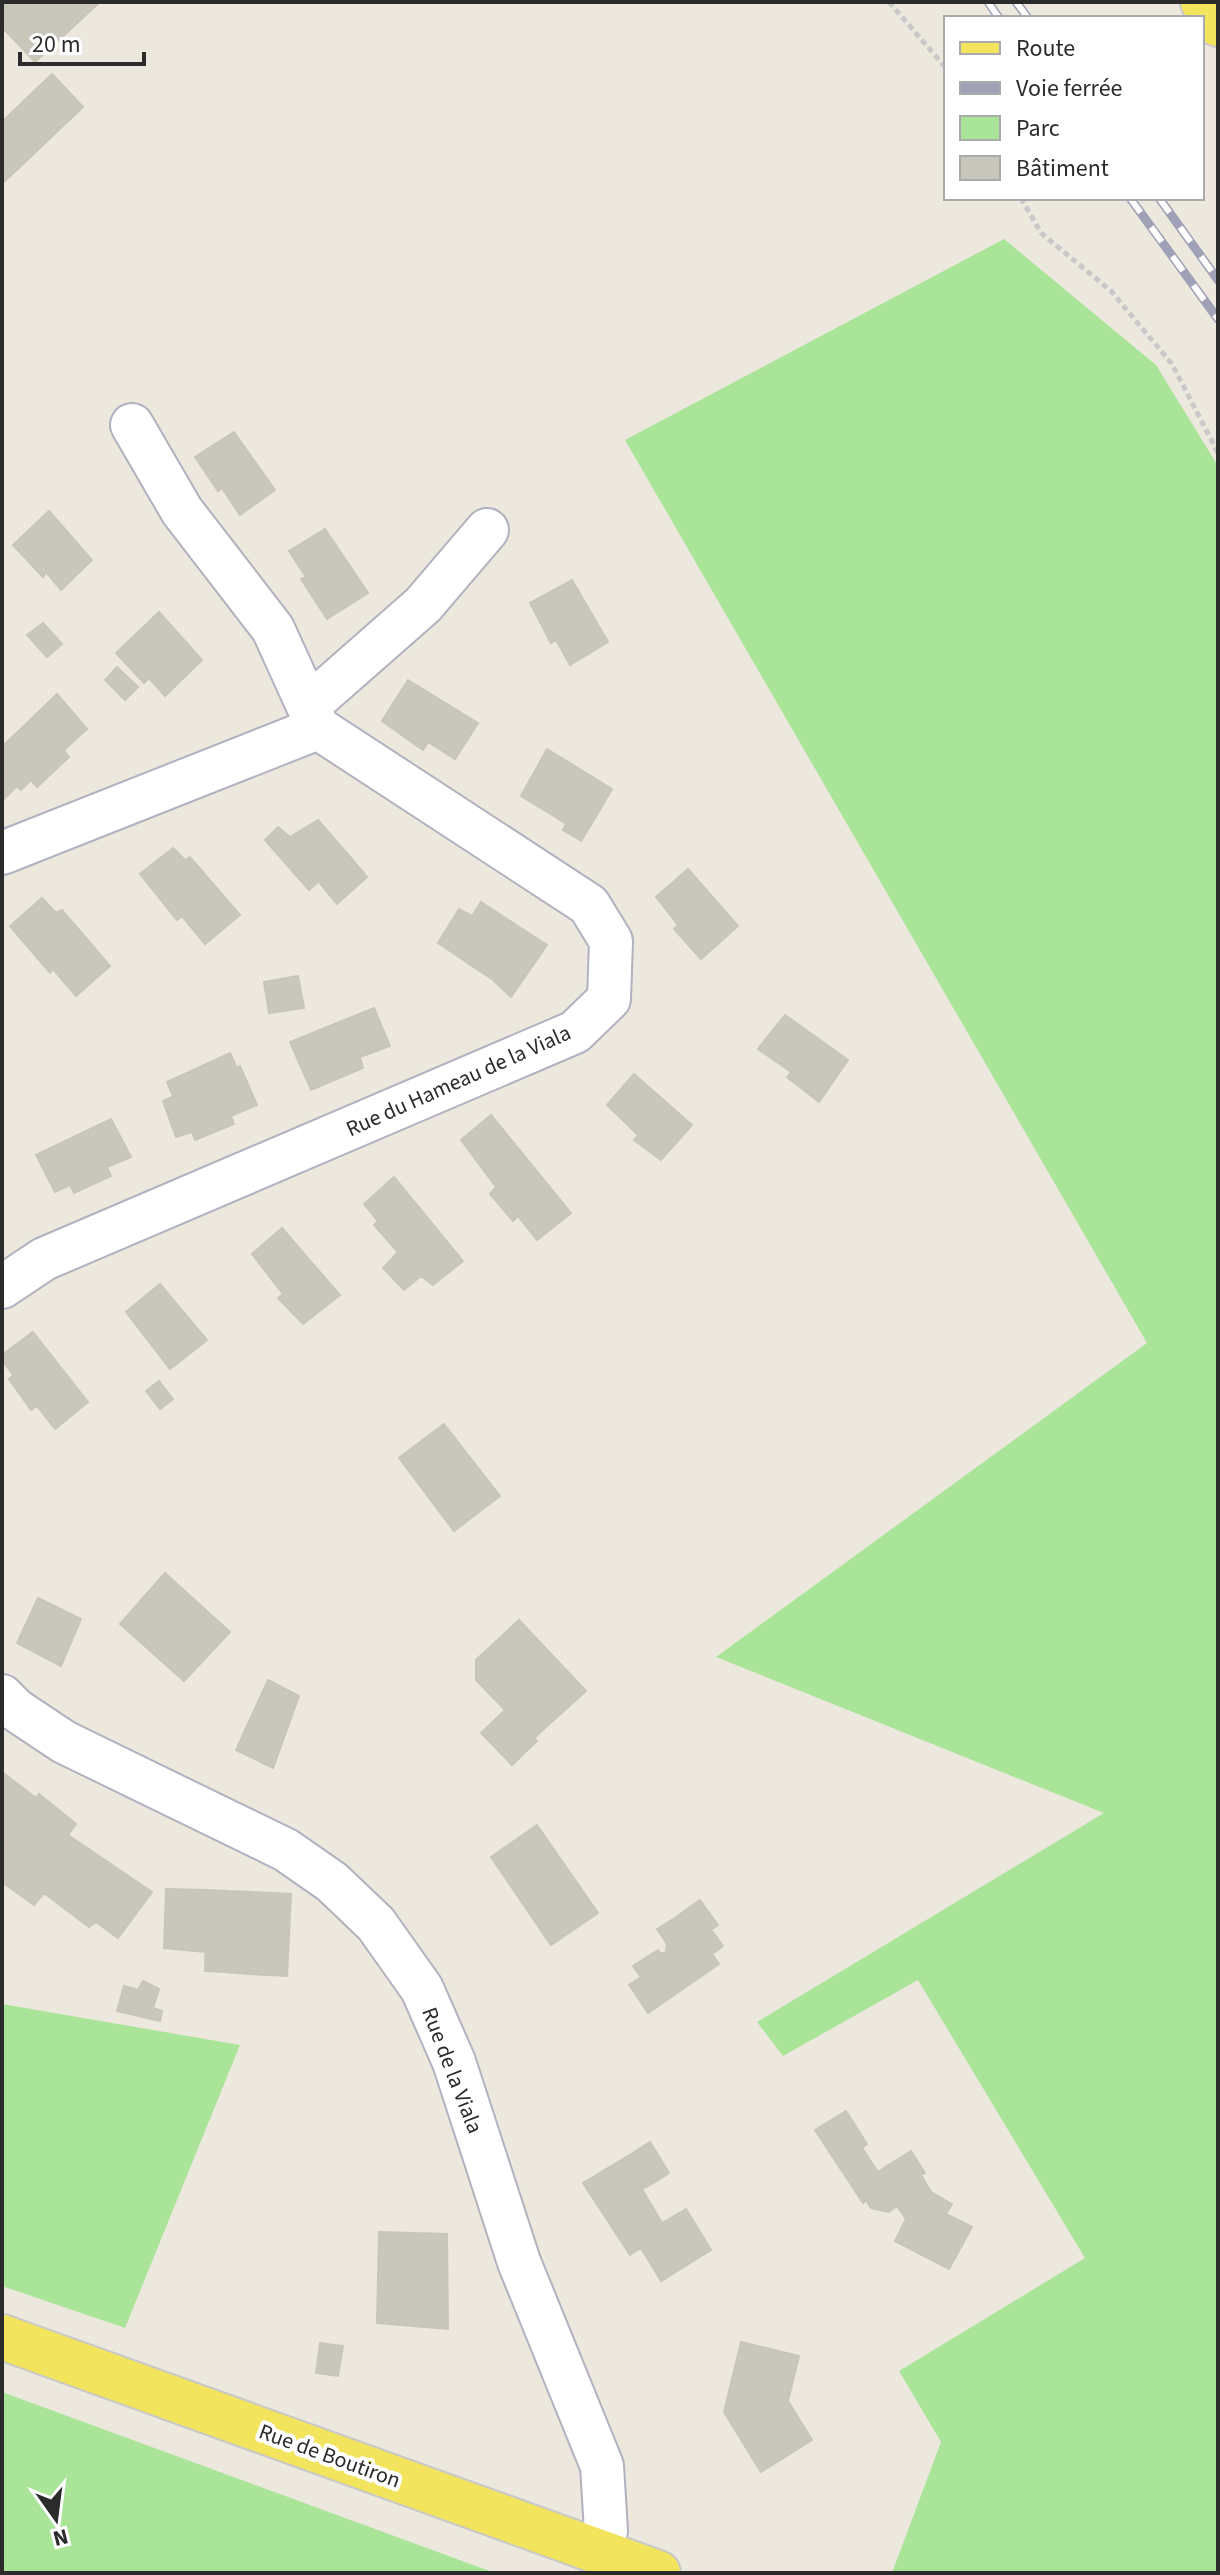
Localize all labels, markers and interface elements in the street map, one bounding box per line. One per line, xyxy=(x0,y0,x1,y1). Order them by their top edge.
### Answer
scale bar xyxy=(20,16,144,66)
legend xyxy=(944,16,1204,200)
text: 20 m xyxy=(32,27,81,62)
text: Route xyxy=(1016,31,1075,66)
text: Voie ferrée xyxy=(1016,71,1123,106)
text: Parc xyxy=(1016,111,1060,146)
text: Bâtiment xyxy=(1016,151,1109,186)
street label: Rue du Hameau de la Viala xyxy=(341,1017,576,1145)
street label: Rue de la Viala xyxy=(413,2003,491,2138)
street label: Rue de Boutiron xyxy=(254,2416,405,2496)
north arrow xyxy=(16,2479,96,2559)
text: N xyxy=(50,2520,72,2555)

